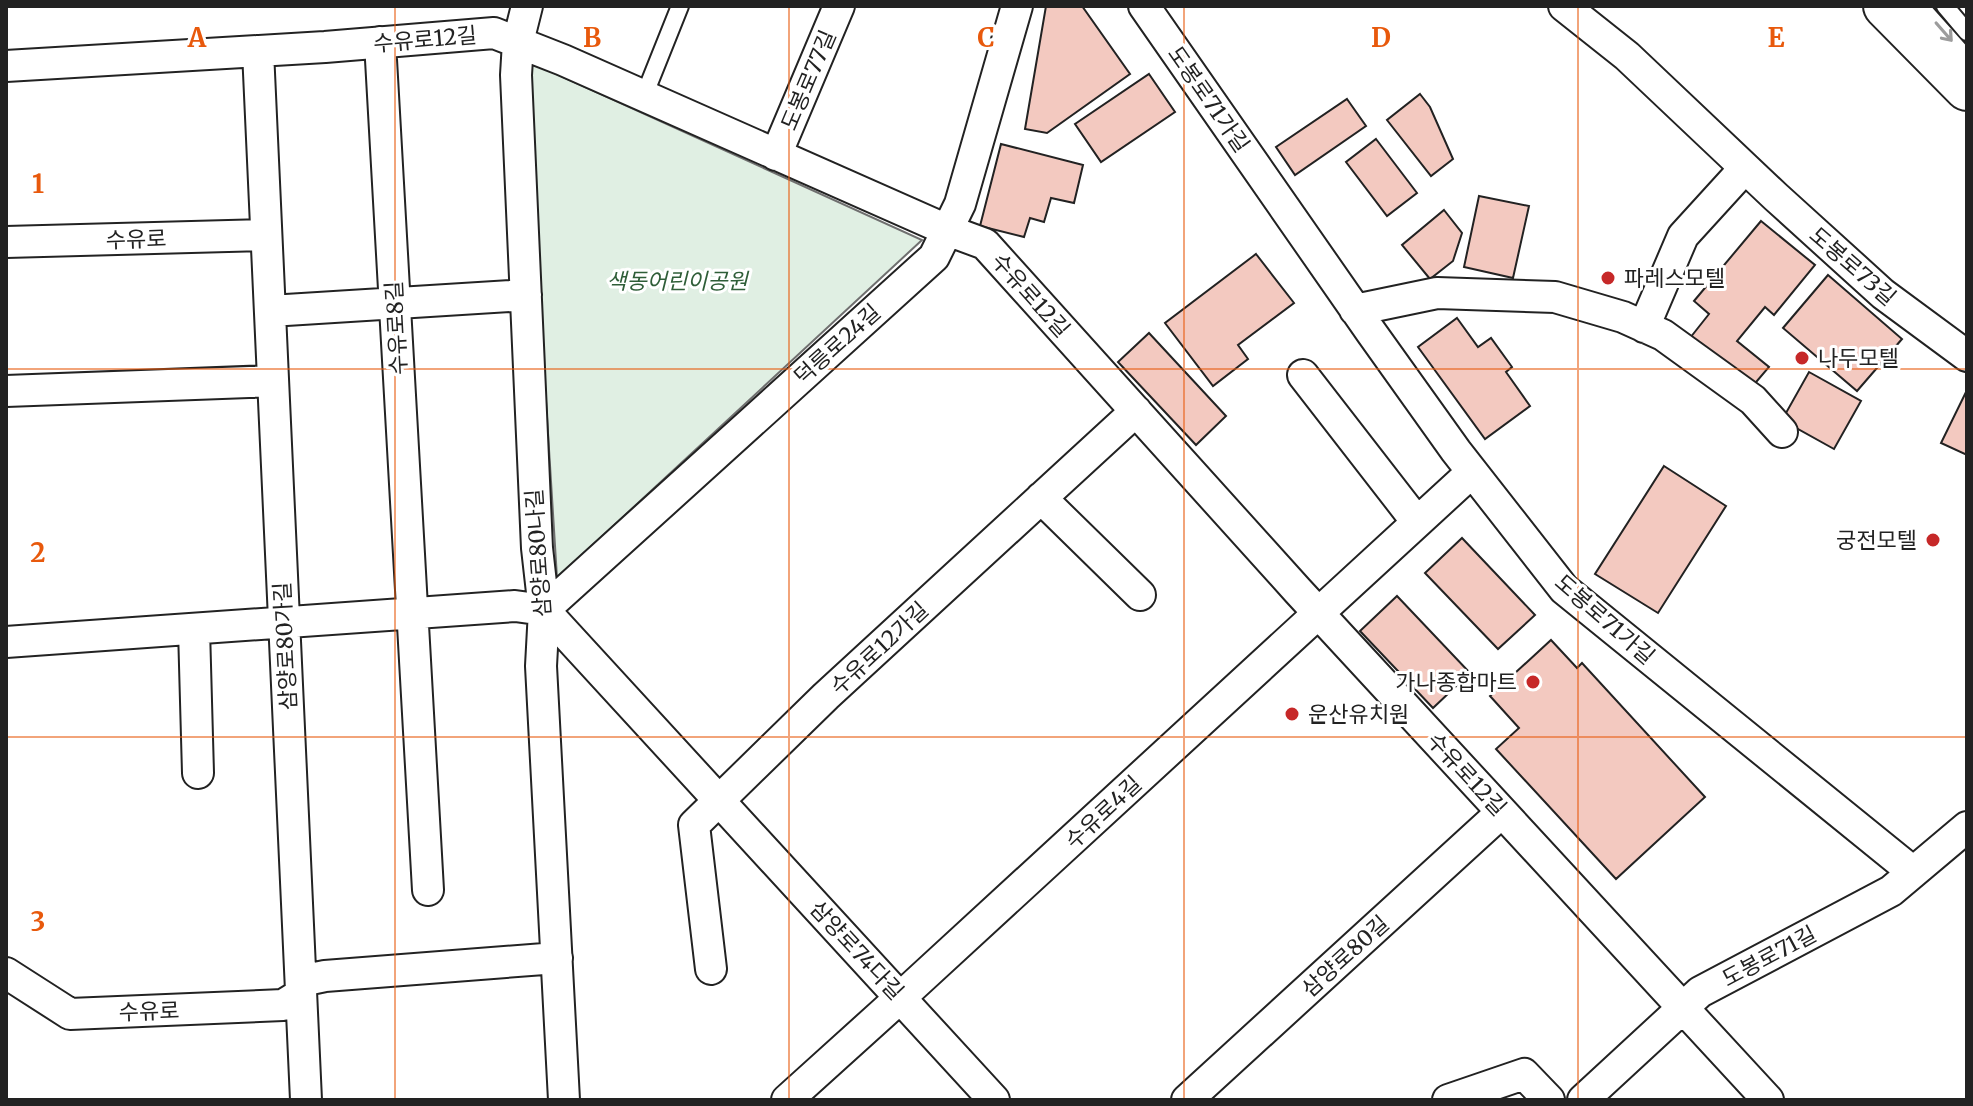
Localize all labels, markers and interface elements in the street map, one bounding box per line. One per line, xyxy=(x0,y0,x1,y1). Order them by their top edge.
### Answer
text: A xyxy=(187,21,207,54)
street label: 수유로12길 xyxy=(372,21,478,57)
text: B xyxy=(583,21,601,54)
text: C xyxy=(977,21,995,54)
text: D xyxy=(1371,21,1391,54)
text: E xyxy=(1768,21,1785,54)
one-way arrow xyxy=(1934,22,1952,42)
street label: 도봉로77길 xyxy=(774,26,842,134)
street label: 도봉로71가길 xyxy=(1162,40,1256,158)
text: 1 xyxy=(32,167,44,200)
street label: 도봉로73길 xyxy=(1804,221,1902,311)
street label: 수유로 xyxy=(105,224,167,254)
street label: 수유로12길 xyxy=(986,247,1076,343)
place label: 파레스모텔 xyxy=(1624,264,1725,292)
park label: 색동어린이공원 xyxy=(606,267,750,295)
marker: 파레스모텔 xyxy=(1599,269,1617,287)
street label: 수유로8길 xyxy=(380,280,412,376)
street label: 덕릉로24길 xyxy=(788,298,886,390)
place label: 나두모텔 xyxy=(1818,344,1899,372)
marker: 나두모텔 xyxy=(1793,349,1811,367)
street label: 삼양로80나길 xyxy=(520,488,556,618)
place label: 궁전모텔 xyxy=(1836,526,1917,554)
marker: 궁전모텔 xyxy=(1924,531,1942,549)
text: 2 xyxy=(30,536,46,569)
street label: 도봉로71가길 xyxy=(1549,568,1661,670)
street label: 삼양로80가길 xyxy=(268,581,302,711)
street label: 수유로12가길 xyxy=(824,595,934,701)
place label: 가나종합마트 xyxy=(1396,668,1517,696)
marker: 가나종합마트 xyxy=(1524,673,1542,691)
place label: 운산유치원 xyxy=(1308,700,1409,728)
marker: 운산유치원 xyxy=(1283,705,1301,723)
street label: 수유로12길 xyxy=(1421,727,1513,821)
street label: 수유로4길 xyxy=(1059,770,1147,854)
street label: 삼양로74다길 xyxy=(804,895,910,1005)
text: 3 xyxy=(31,905,45,938)
street label: 삼양로80길 xyxy=(1295,909,1395,1003)
street label: 도봉로71길 xyxy=(1717,919,1821,993)
street label: 수유로 xyxy=(118,996,180,1026)

